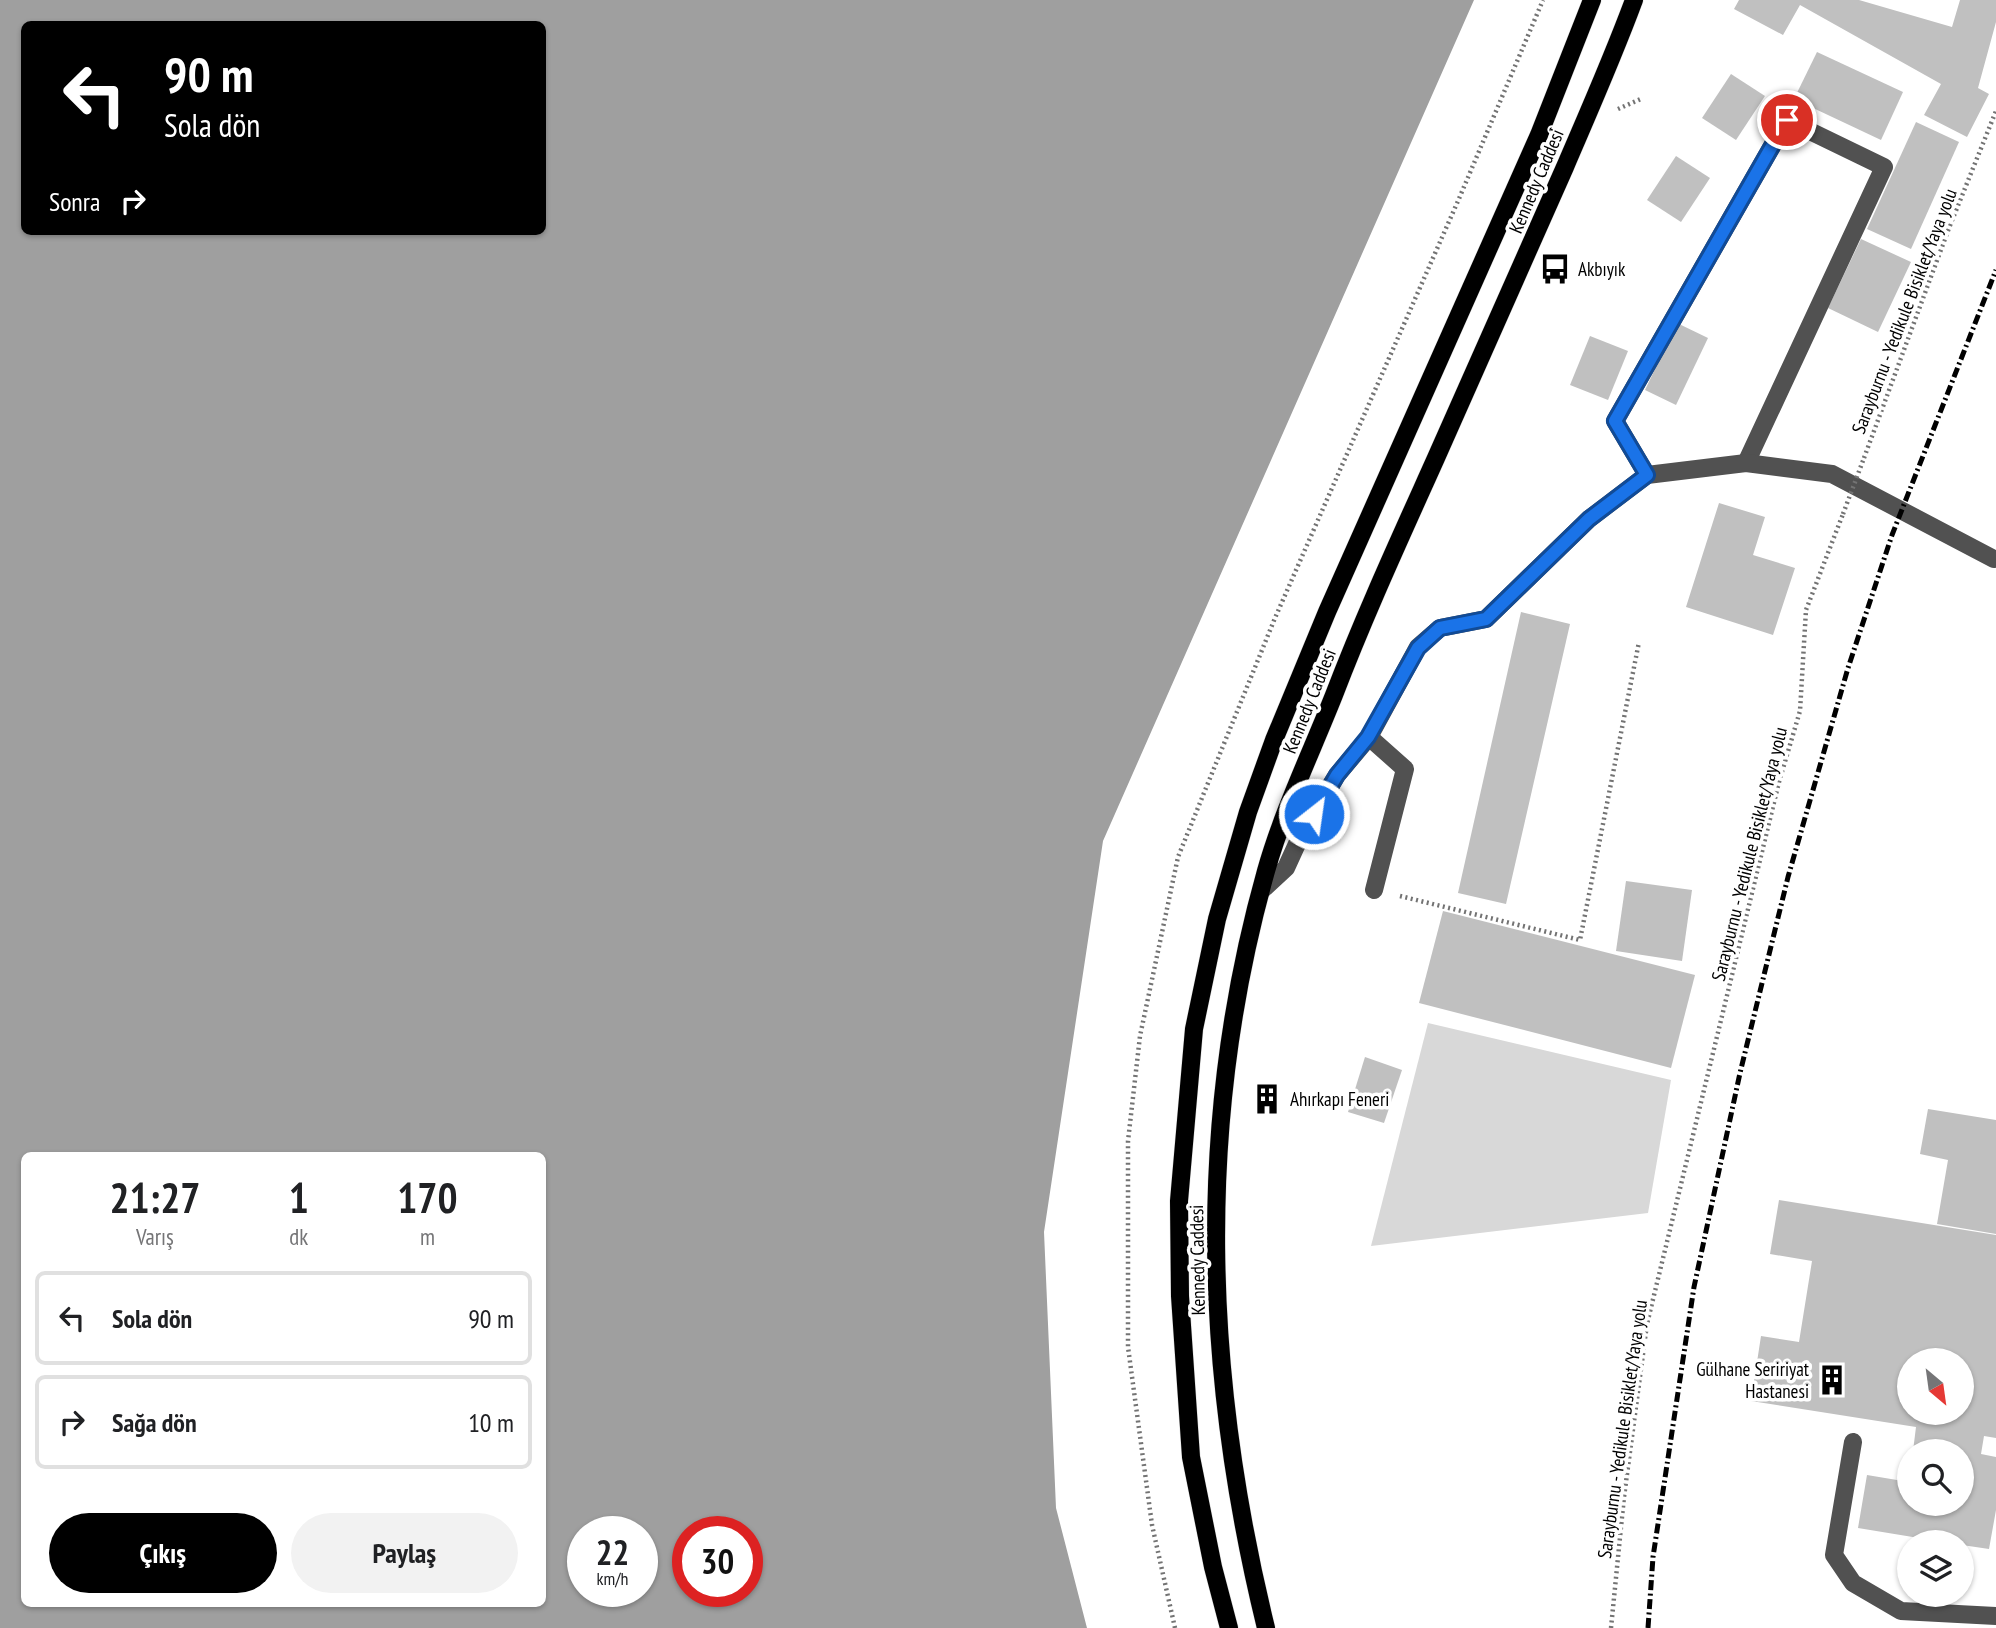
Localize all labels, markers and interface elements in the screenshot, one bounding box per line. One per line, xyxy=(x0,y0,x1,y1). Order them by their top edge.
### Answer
text: 90 m xyxy=(164,42,253,106)
icon: left xyxy=(49,49,140,140)
pin xyxy=(1757,90,1817,150)
icon: arrive xyxy=(1768,101,1806,139)
text: Sola dön xyxy=(164,104,260,146)
street label: Kennedy Caddesi xyxy=(1503,125,1569,237)
icon: right xyxy=(114,182,152,220)
text: Sonra xyxy=(49,185,100,218)
street label: Sarayburnu - Yedikule Bisiklet/Yaya yolu xyxy=(1846,185,1962,437)
bus stop icon: Akbıyık xyxy=(1538,252,1572,286)
place label: Akbıyık xyxy=(1578,257,1626,281)
street label: Kennedy Caddesi xyxy=(1277,645,1341,757)
street label: Sarayburnu - Yedikule Bisiklet/Yaya yolu xyxy=(1706,724,1792,984)
position arrow xyxy=(1277,777,1351,851)
building icon: Ahırkapı Feneri xyxy=(1250,1082,1284,1116)
place label: Ahırkapı Feneri xyxy=(1290,1087,1389,1111)
text: 21:27 xyxy=(109,1170,200,1225)
text: 1 xyxy=(289,1170,309,1225)
text: 170 xyxy=(397,1170,458,1225)
street label: Kennedy Caddesi xyxy=(1184,1204,1210,1316)
text: Varış xyxy=(136,1222,174,1251)
text: dk xyxy=(289,1222,308,1251)
text: m xyxy=(420,1222,435,1251)
street label: Sarayburnu - Yedikule Bisiklet/Yaya yolu xyxy=(1592,1298,1652,1560)
icon: left xyxy=(53,1299,91,1337)
text: Sola dön xyxy=(112,1302,192,1335)
text: 90 m xyxy=(468,1302,514,1335)
north arrow xyxy=(1897,1348,1974,1424)
map controls xyxy=(1897,1348,1974,1607)
place label: Gülhane Seririyat Hastanesi xyxy=(1696,1357,1810,1403)
building icon: Gülhane Seririyat Hastanesi xyxy=(1815,1363,1849,1397)
icon: right xyxy=(53,1403,91,1441)
text: Sağa dön xyxy=(112,1406,197,1439)
text: 10 m xyxy=(468,1406,514,1439)
button: search xyxy=(1897,1439,1974,1516)
button: Çıkış xyxy=(49,1513,277,1593)
button: Paylaş xyxy=(291,1513,518,1593)
speed limit sign: 30 xyxy=(672,1516,763,1607)
text: 22 xyxy=(596,1529,629,1575)
button: layers xyxy=(1897,1530,1974,1607)
text: km/h xyxy=(597,1567,628,1590)

